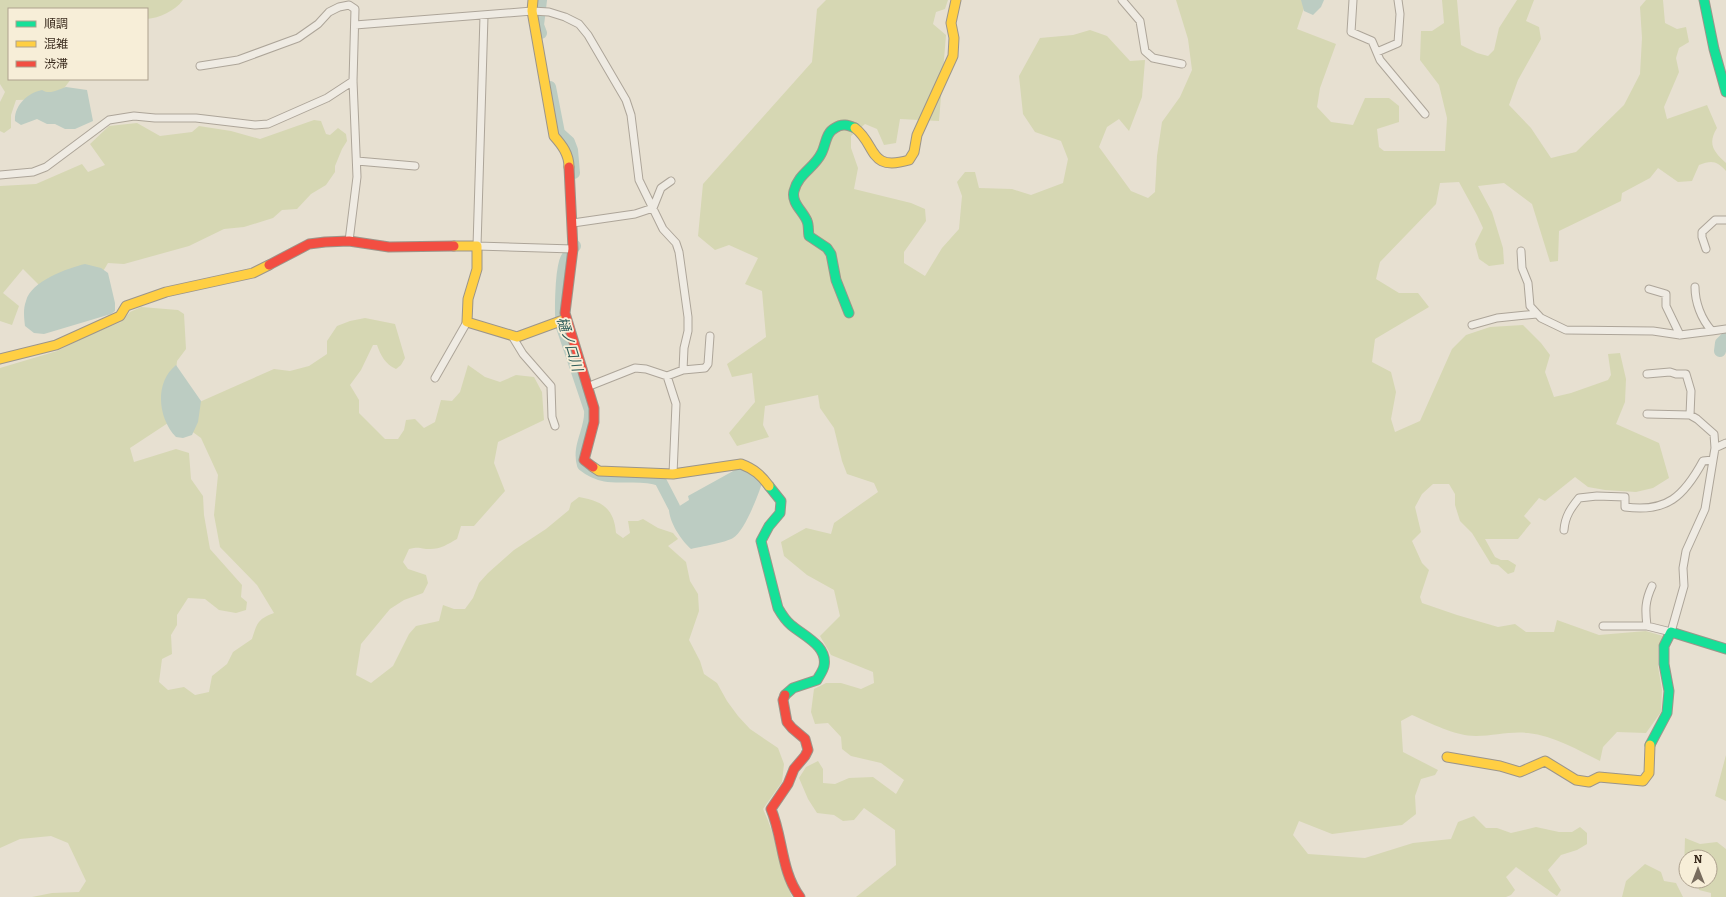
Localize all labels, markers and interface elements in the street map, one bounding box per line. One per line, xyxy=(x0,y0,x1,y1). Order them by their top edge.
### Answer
legend xyxy=(8,8,148,80)
text: 順調 xyxy=(44,17,68,31)
text: 混雑 xyxy=(44,37,68,51)
text: 渋滞 xyxy=(44,57,68,71)
water label: 樋ノ口川 xyxy=(553,315,586,375)
north arrow xyxy=(1678,849,1718,889)
text: N xyxy=(1694,853,1703,866)

